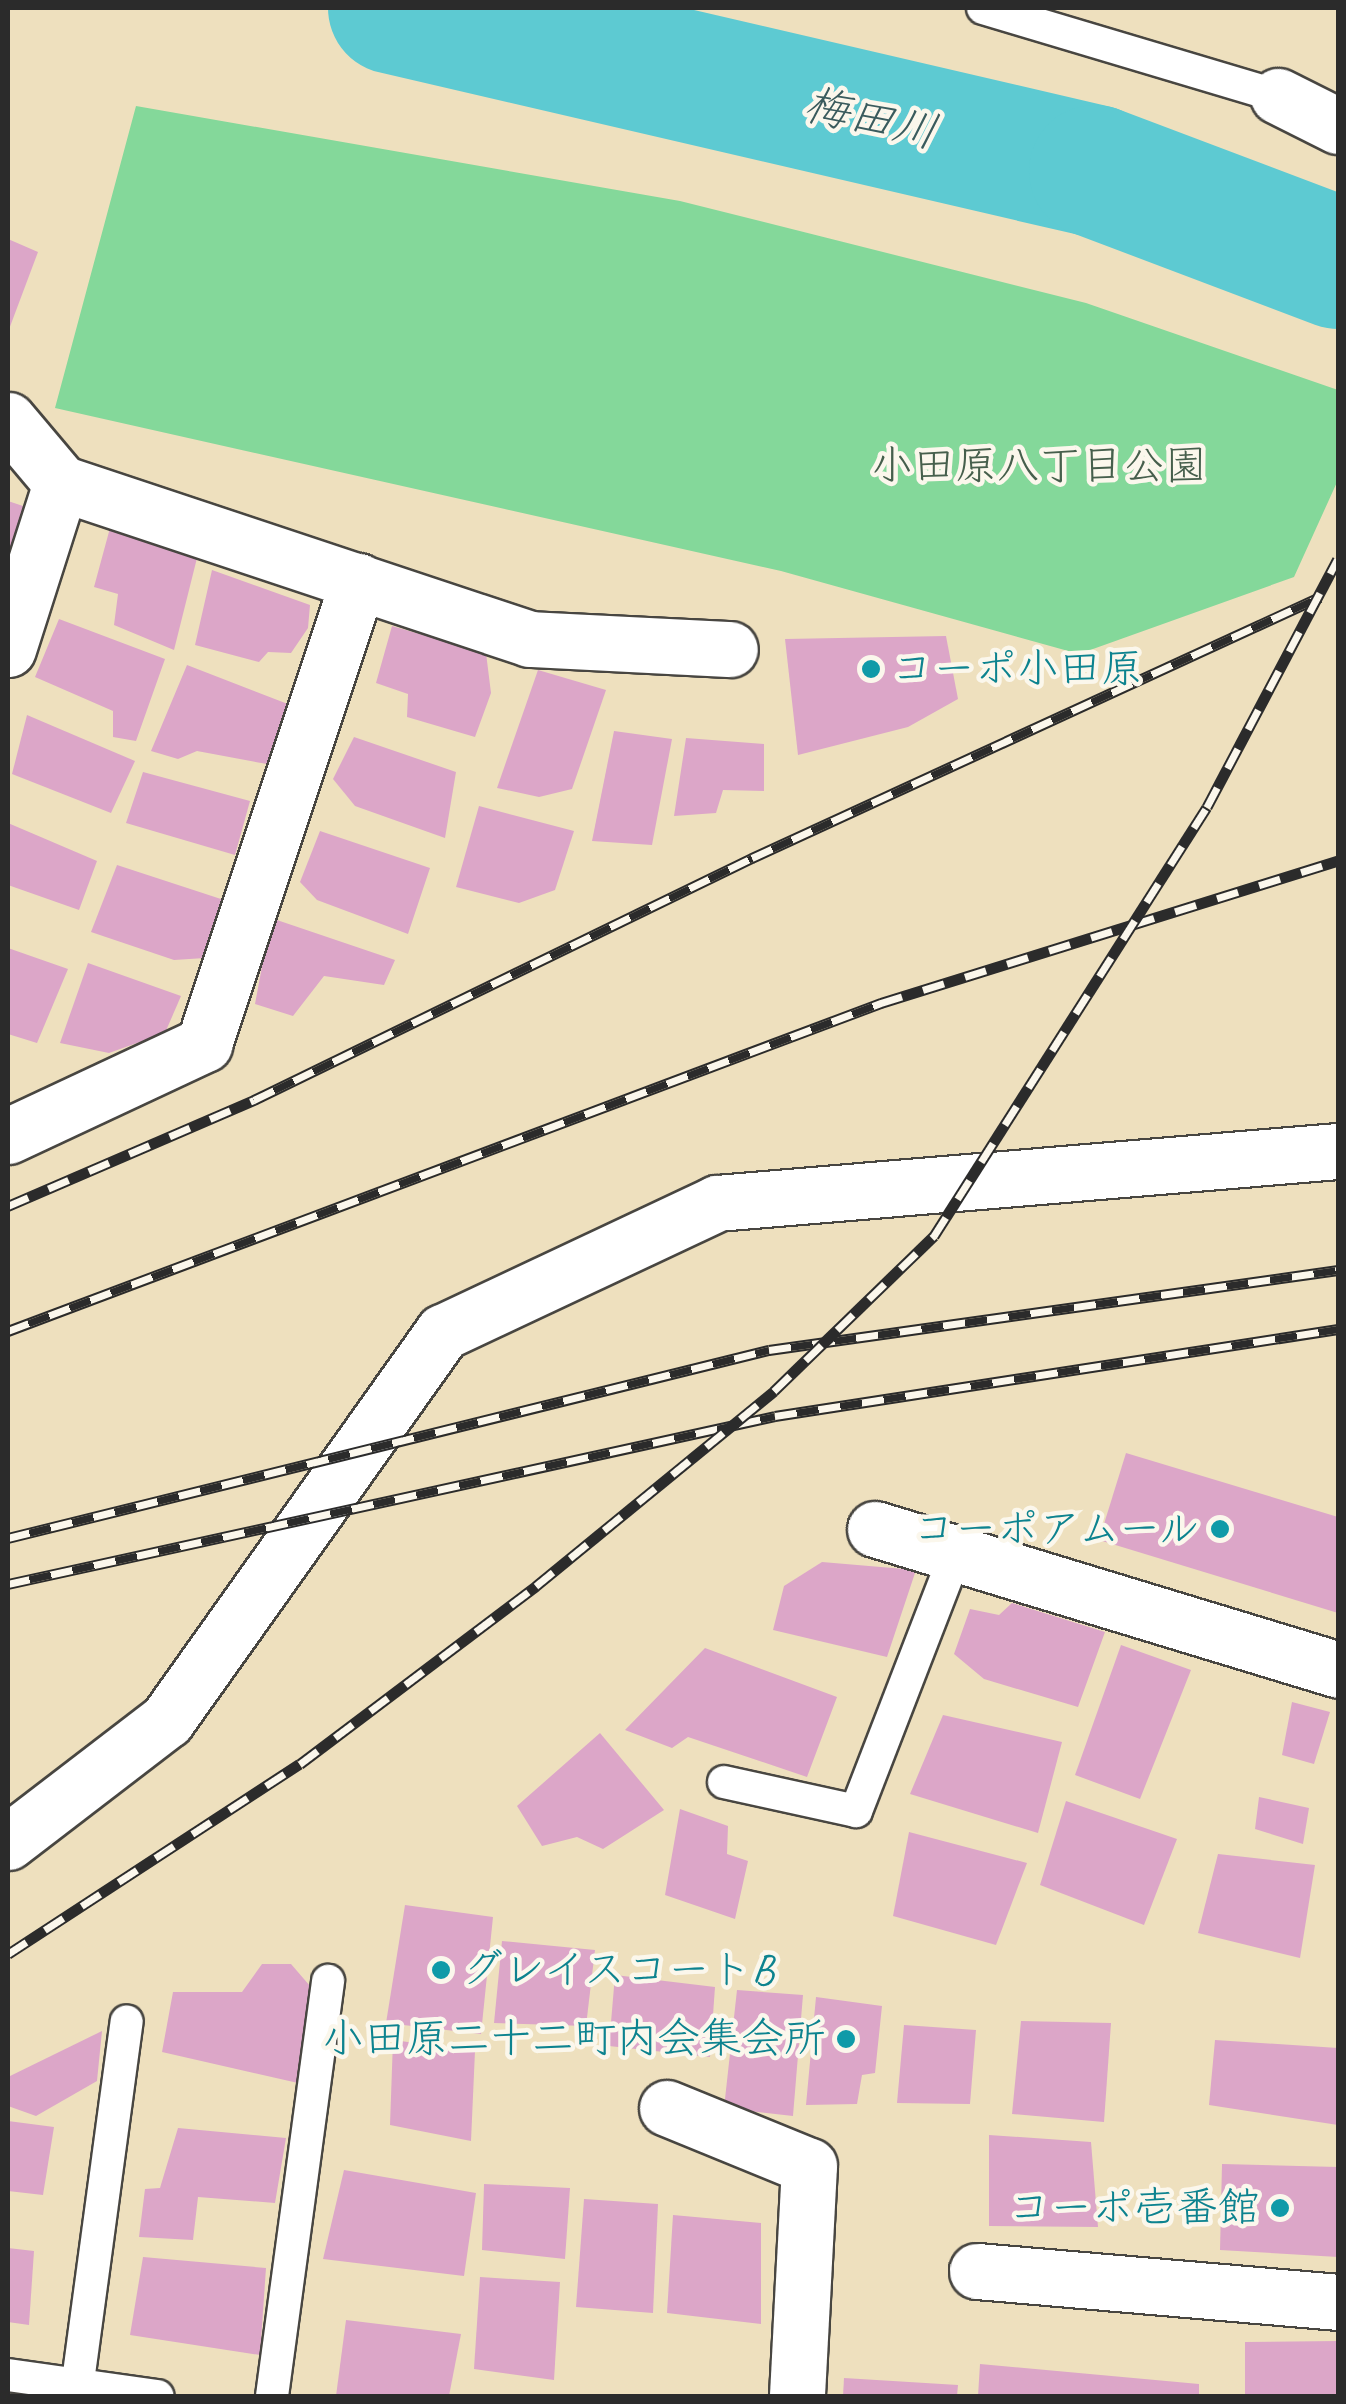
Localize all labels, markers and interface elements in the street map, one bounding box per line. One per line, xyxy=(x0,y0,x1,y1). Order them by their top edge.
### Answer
water label: 梅田川 xyxy=(799,78,943,160)
park label: 小田原八丁目公園 xyxy=(871,441,1207,491)
place label: コーポ小田原 xyxy=(891,644,1143,694)
marker: コーポ小田原 xyxy=(860,658,882,680)
place label: コーポアムール xyxy=(908,1504,1200,1554)
marker: コーポアムール xyxy=(1209,1518,1231,1540)
place label: グレイスコートB xyxy=(461,1945,777,1995)
marker: グレイスコートB xyxy=(430,1959,452,1981)
place label: 小田原二十二町内会集会所 xyxy=(322,2014,826,2064)
marker: 小田原二十二町内会集会所 xyxy=(835,2028,857,2050)
place label: コーポ壱番館 xyxy=(1008,2183,1260,2233)
marker: コーポ壱番館 xyxy=(1269,2197,1291,2219)

